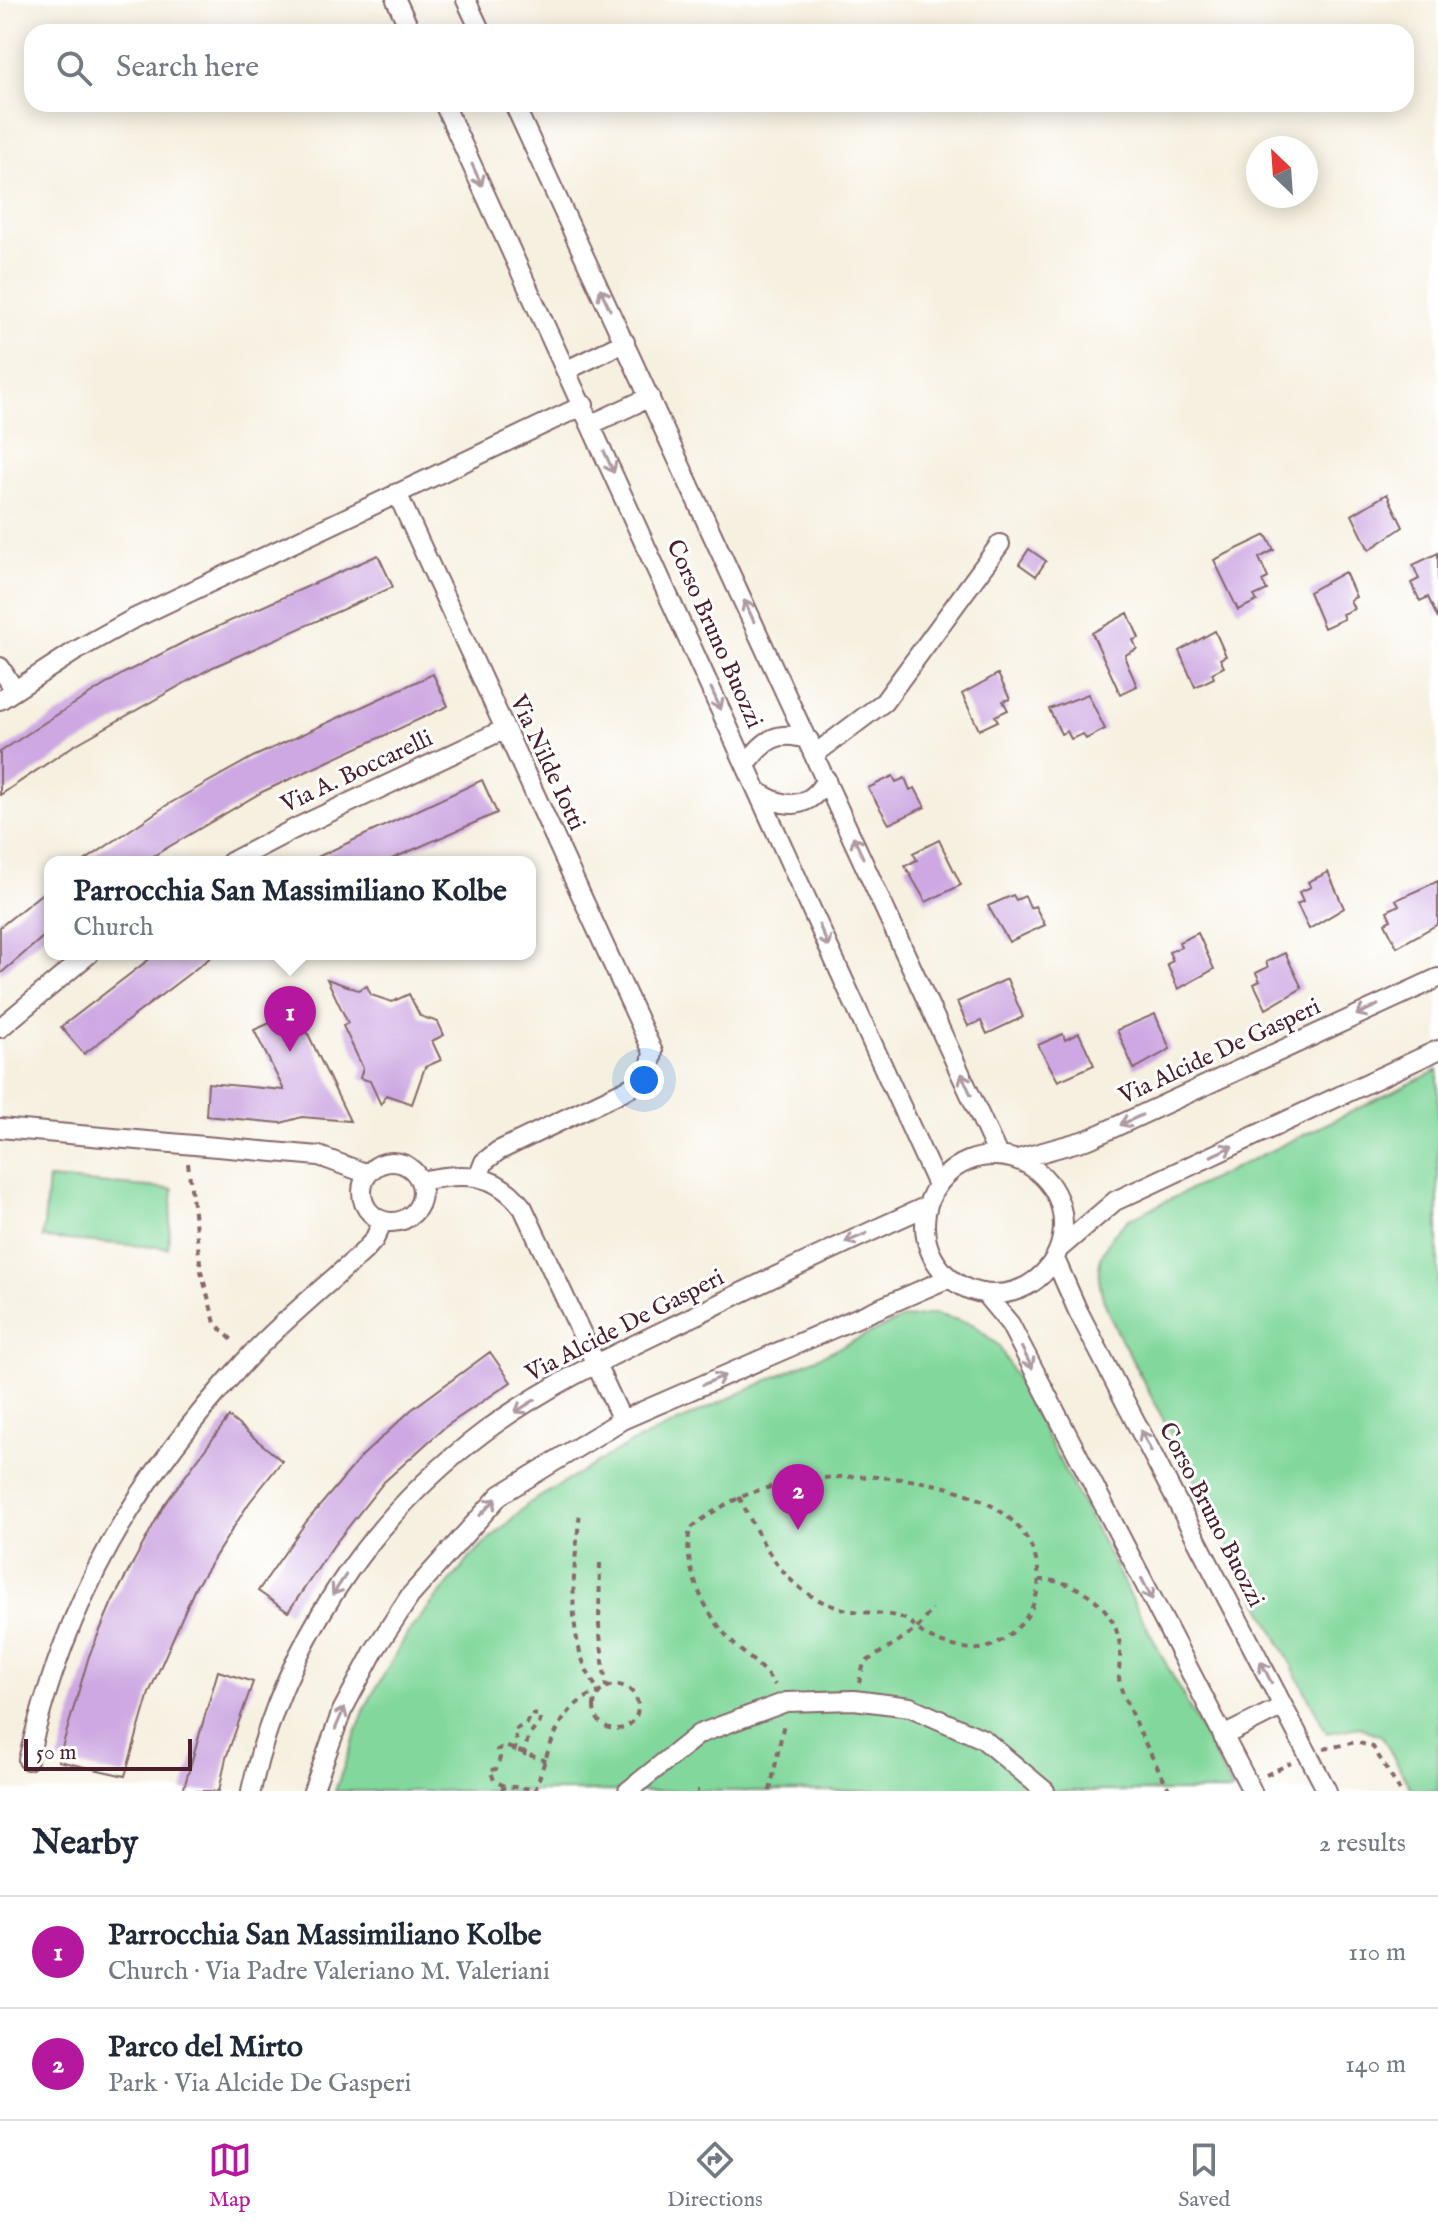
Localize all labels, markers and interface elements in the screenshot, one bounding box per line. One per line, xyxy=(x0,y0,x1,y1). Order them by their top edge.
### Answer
search box xyxy=(24,24,1414,112)
icon: search xyxy=(52,46,96,90)
text: Search here xyxy=(116,49,259,87)
north arrow xyxy=(1246,136,1318,208)
one-way arrow xyxy=(470,162,485,186)
one-way arrow xyxy=(597,287,612,311)
one-way arrow xyxy=(603,449,618,473)
street label: Corso Bruno Buozzi xyxy=(658,535,770,733)
one-way arrow xyxy=(741,600,756,624)
one-way arrow xyxy=(710,686,725,710)
street label: Via Nilde Iotti xyxy=(502,689,592,836)
street label: Via A. Boccarelli xyxy=(275,723,438,821)
one-way arrow xyxy=(850,836,865,860)
popup xyxy=(44,856,536,960)
text: Parrocchia San Massimiliano Kolbe xyxy=(73,873,507,911)
text: Church xyxy=(73,911,154,944)
one-way arrow xyxy=(817,923,832,947)
pin: 1 xyxy=(264,986,316,1052)
street label: Via Alcide De Gasperi xyxy=(1113,992,1326,1113)
one-way arrow xyxy=(1355,1004,1380,1019)
your location xyxy=(624,1060,664,1100)
one-way arrow xyxy=(958,1072,973,1096)
one-way arrow xyxy=(1119,1113,1144,1128)
one-way arrow xyxy=(1209,1143,1233,1158)
one-way arrow xyxy=(844,1231,868,1246)
street label: Via Alcide De Gasperi xyxy=(520,1263,729,1390)
one-way arrow xyxy=(1020,1346,1036,1370)
one-way arrow xyxy=(701,1371,726,1386)
one-way arrow xyxy=(514,1397,536,1414)
street label: Corso Bruno Buozzi xyxy=(1151,1417,1271,1613)
one-way arrow xyxy=(1137,1430,1153,1454)
pin: 2 xyxy=(772,1464,824,1530)
one-way arrow xyxy=(479,1497,497,1517)
one-way arrow xyxy=(331,1573,347,1596)
one-way arrow xyxy=(1139,1576,1155,1600)
one-way arrow xyxy=(1257,1661,1273,1684)
one-way arrow xyxy=(333,1706,348,1731)
scale bar xyxy=(24,1735,192,1771)
text: 50 m xyxy=(36,1739,77,1767)
text: Nearby xyxy=(32,1822,138,1865)
text: 2 results xyxy=(1319,1827,1406,1860)
text: Parrocchia San Massimiliano Kolbe xyxy=(108,1917,542,1955)
text: 1 xyxy=(53,1936,63,1969)
text: 110 m xyxy=(1348,1936,1406,1969)
text: Church · Via Padre Valeriano M. Valeriani xyxy=(108,1955,550,1988)
text: Parco del Mirto xyxy=(108,2029,303,2067)
text: 2 xyxy=(52,2048,64,2081)
text: 140 m xyxy=(1345,2048,1406,2081)
text: Park · Via Alcide De Gasperi xyxy=(108,2067,412,2100)
tab: Map xyxy=(208,2138,252,2214)
tab: Directions xyxy=(667,2138,763,2214)
tab: Saved xyxy=(1178,2138,1230,2214)

